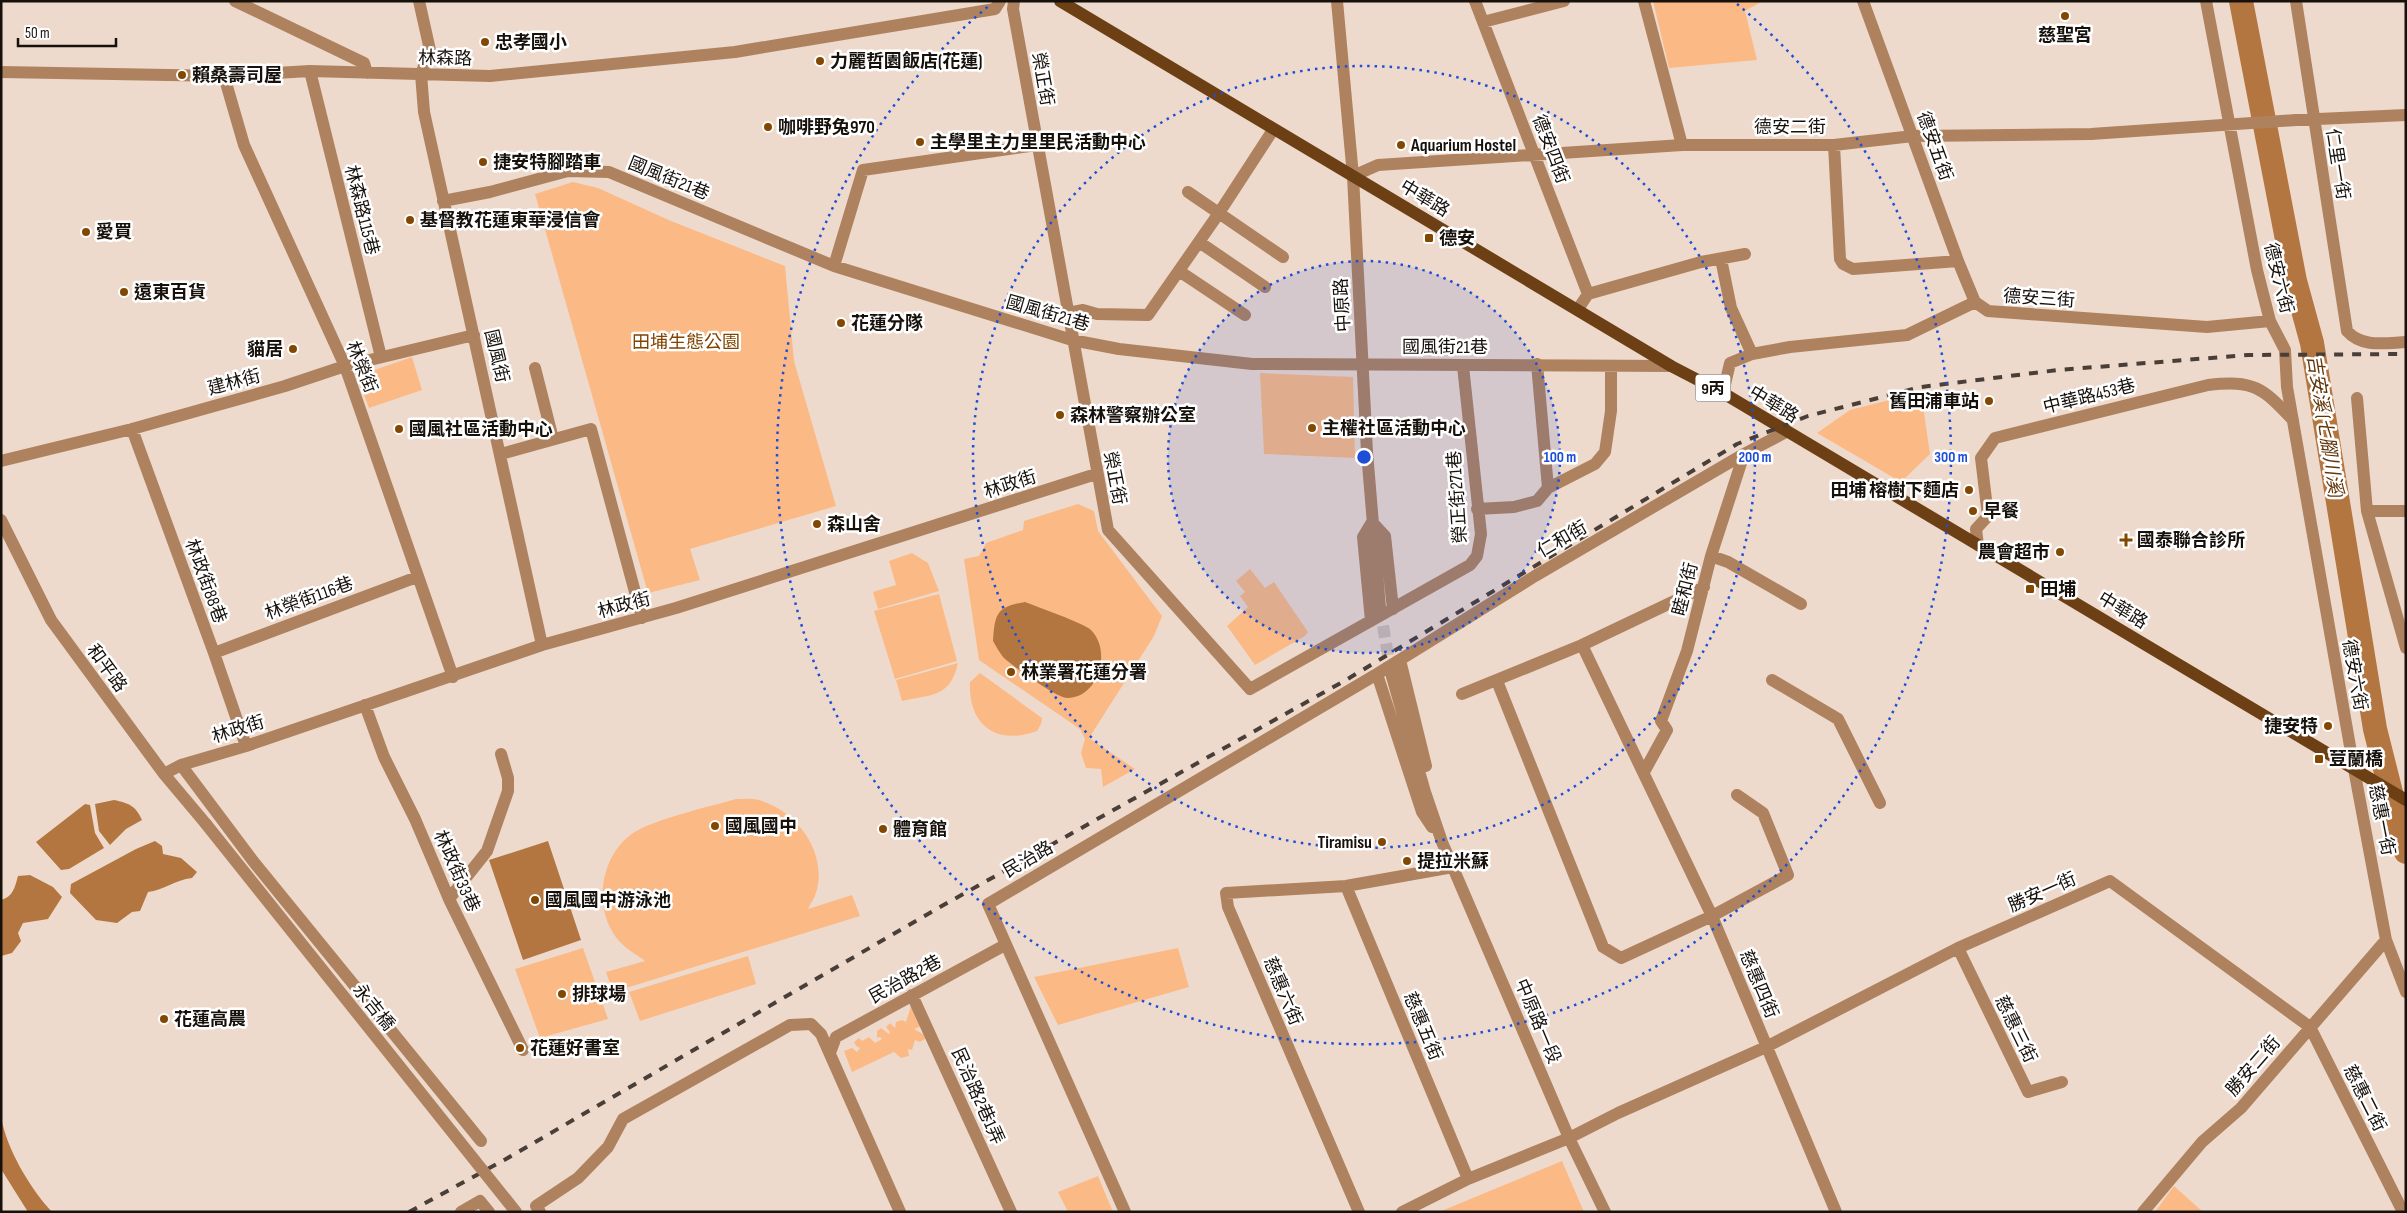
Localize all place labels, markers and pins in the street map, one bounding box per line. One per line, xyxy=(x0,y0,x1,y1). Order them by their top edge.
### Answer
marker: 慈聖宮 xyxy=(2059,10,2071,22)
place label: 慈聖宮 xyxy=(2038,25,2092,46)
place label: 忠孝國小 xyxy=(495,32,567,53)
marker: 忠孝國小 xyxy=(479,36,491,48)
place label: 力麗哲園飯店(花蓮) xyxy=(830,50,982,72)
marker: 力麗哲園飯店(花蓮) xyxy=(814,55,826,67)
place label: 賴桑壽司屋 xyxy=(192,65,282,86)
marker: 賴桑壽司屋 xyxy=(176,69,188,81)
place label: 咖啡野兔970 xyxy=(778,117,875,138)
marker: 咖啡野兔970 xyxy=(762,121,774,133)
place label: 主學里主力里里民活動中心 xyxy=(930,132,1146,153)
place label: Aquarium Hostel xyxy=(1410,135,1516,156)
marker: 主學里主力里里民活動中心 xyxy=(914,136,926,148)
marker: Aquarium Hostel xyxy=(1395,139,1407,151)
place label: 捷安特腳踏車 xyxy=(493,152,601,173)
marker: 捷安特腳踏車 xyxy=(477,156,489,168)
place label: 基督教花蓮東華浸信會 xyxy=(420,210,601,231)
marker: 基督教花蓮東華浸信會 xyxy=(404,214,416,226)
place label: 愛買 xyxy=(96,222,132,243)
marker: 愛買 xyxy=(80,226,92,238)
place label: 德安 xyxy=(1439,228,1475,249)
marker: 德安 xyxy=(1423,232,1435,244)
place label: 遠東百貨 xyxy=(134,282,206,303)
marker: 遠東百貨 xyxy=(118,286,130,298)
place label: 花蓮分隊 xyxy=(851,313,923,334)
marker: 花蓮分隊 xyxy=(835,317,847,329)
place label: 貓居 xyxy=(247,339,283,360)
marker: 貓居 xyxy=(287,343,299,355)
place label: 舊田浦車站 xyxy=(1889,391,1979,412)
marker: 舊田浦車站 xyxy=(1983,395,1995,407)
place label: 森林警察辦公室 xyxy=(1070,405,1196,426)
marker: 森林警察辦公室 xyxy=(1054,409,1066,421)
place label: 主權社區活動中心 xyxy=(1322,418,1466,439)
place label: 國風社區活動中心 xyxy=(409,419,553,440)
marker: 主權社區活動中心 xyxy=(1306,422,1318,434)
marker: 國風社區活動中心 xyxy=(393,423,405,435)
centre of rings xyxy=(1355,448,1373,466)
place label: 田埔 榕樹下麵店 xyxy=(1830,480,1959,501)
marker: 田埔 榕樹下麵店 xyxy=(1963,484,1975,496)
place label: 早餐 xyxy=(1983,501,2019,522)
marker: 早餐 xyxy=(1967,505,1979,517)
place label: 森山舍 xyxy=(827,514,881,535)
marker: 森山舍 xyxy=(811,518,823,530)
place label: 國泰聯合診所 xyxy=(2137,530,2245,551)
marker: 國泰聯合診所 xyxy=(2119,533,2133,547)
place label: 農會超市 xyxy=(1978,542,2050,563)
marker: 農會超市 xyxy=(2054,546,2066,558)
place label: 田埔 xyxy=(2040,579,2076,600)
marker: 田埔 xyxy=(2024,583,2036,595)
place label: 林業署花蓮分署 xyxy=(1021,662,1147,683)
marker: 林業署花蓮分署 xyxy=(1005,666,1017,678)
place label: 捷安特 xyxy=(2264,716,2318,737)
marker: 捷安特 xyxy=(2322,720,2334,732)
place label: 荳蘭橋 xyxy=(2329,749,2383,770)
marker: 荳蘭橋 xyxy=(2313,753,2325,765)
place label: 國風國中 xyxy=(725,816,797,837)
place label: 體育館 xyxy=(893,819,947,840)
marker: 國風國中 xyxy=(709,820,721,832)
marker: 體育館 xyxy=(877,823,889,835)
place label: Tiramisu xyxy=(1317,832,1372,853)
marker: Tiramisu xyxy=(1376,836,1388,848)
place label: 提拉米蘇 xyxy=(1417,851,1489,872)
marker: 提拉米蘇 xyxy=(1401,855,1413,867)
place label: 國風國中游泳池 xyxy=(545,890,671,911)
marker: 國風國中游泳池 xyxy=(529,894,541,906)
place label: 排球場 xyxy=(572,984,626,1005)
marker: 排球場 xyxy=(556,988,568,1000)
place label: 花蓮高農 xyxy=(174,1009,246,1030)
marker: 花蓮高農 xyxy=(158,1013,170,1025)
place label: 花蓮好書室 xyxy=(530,1038,620,1059)
marker: 花蓮好書室 xyxy=(514,1042,526,1054)

